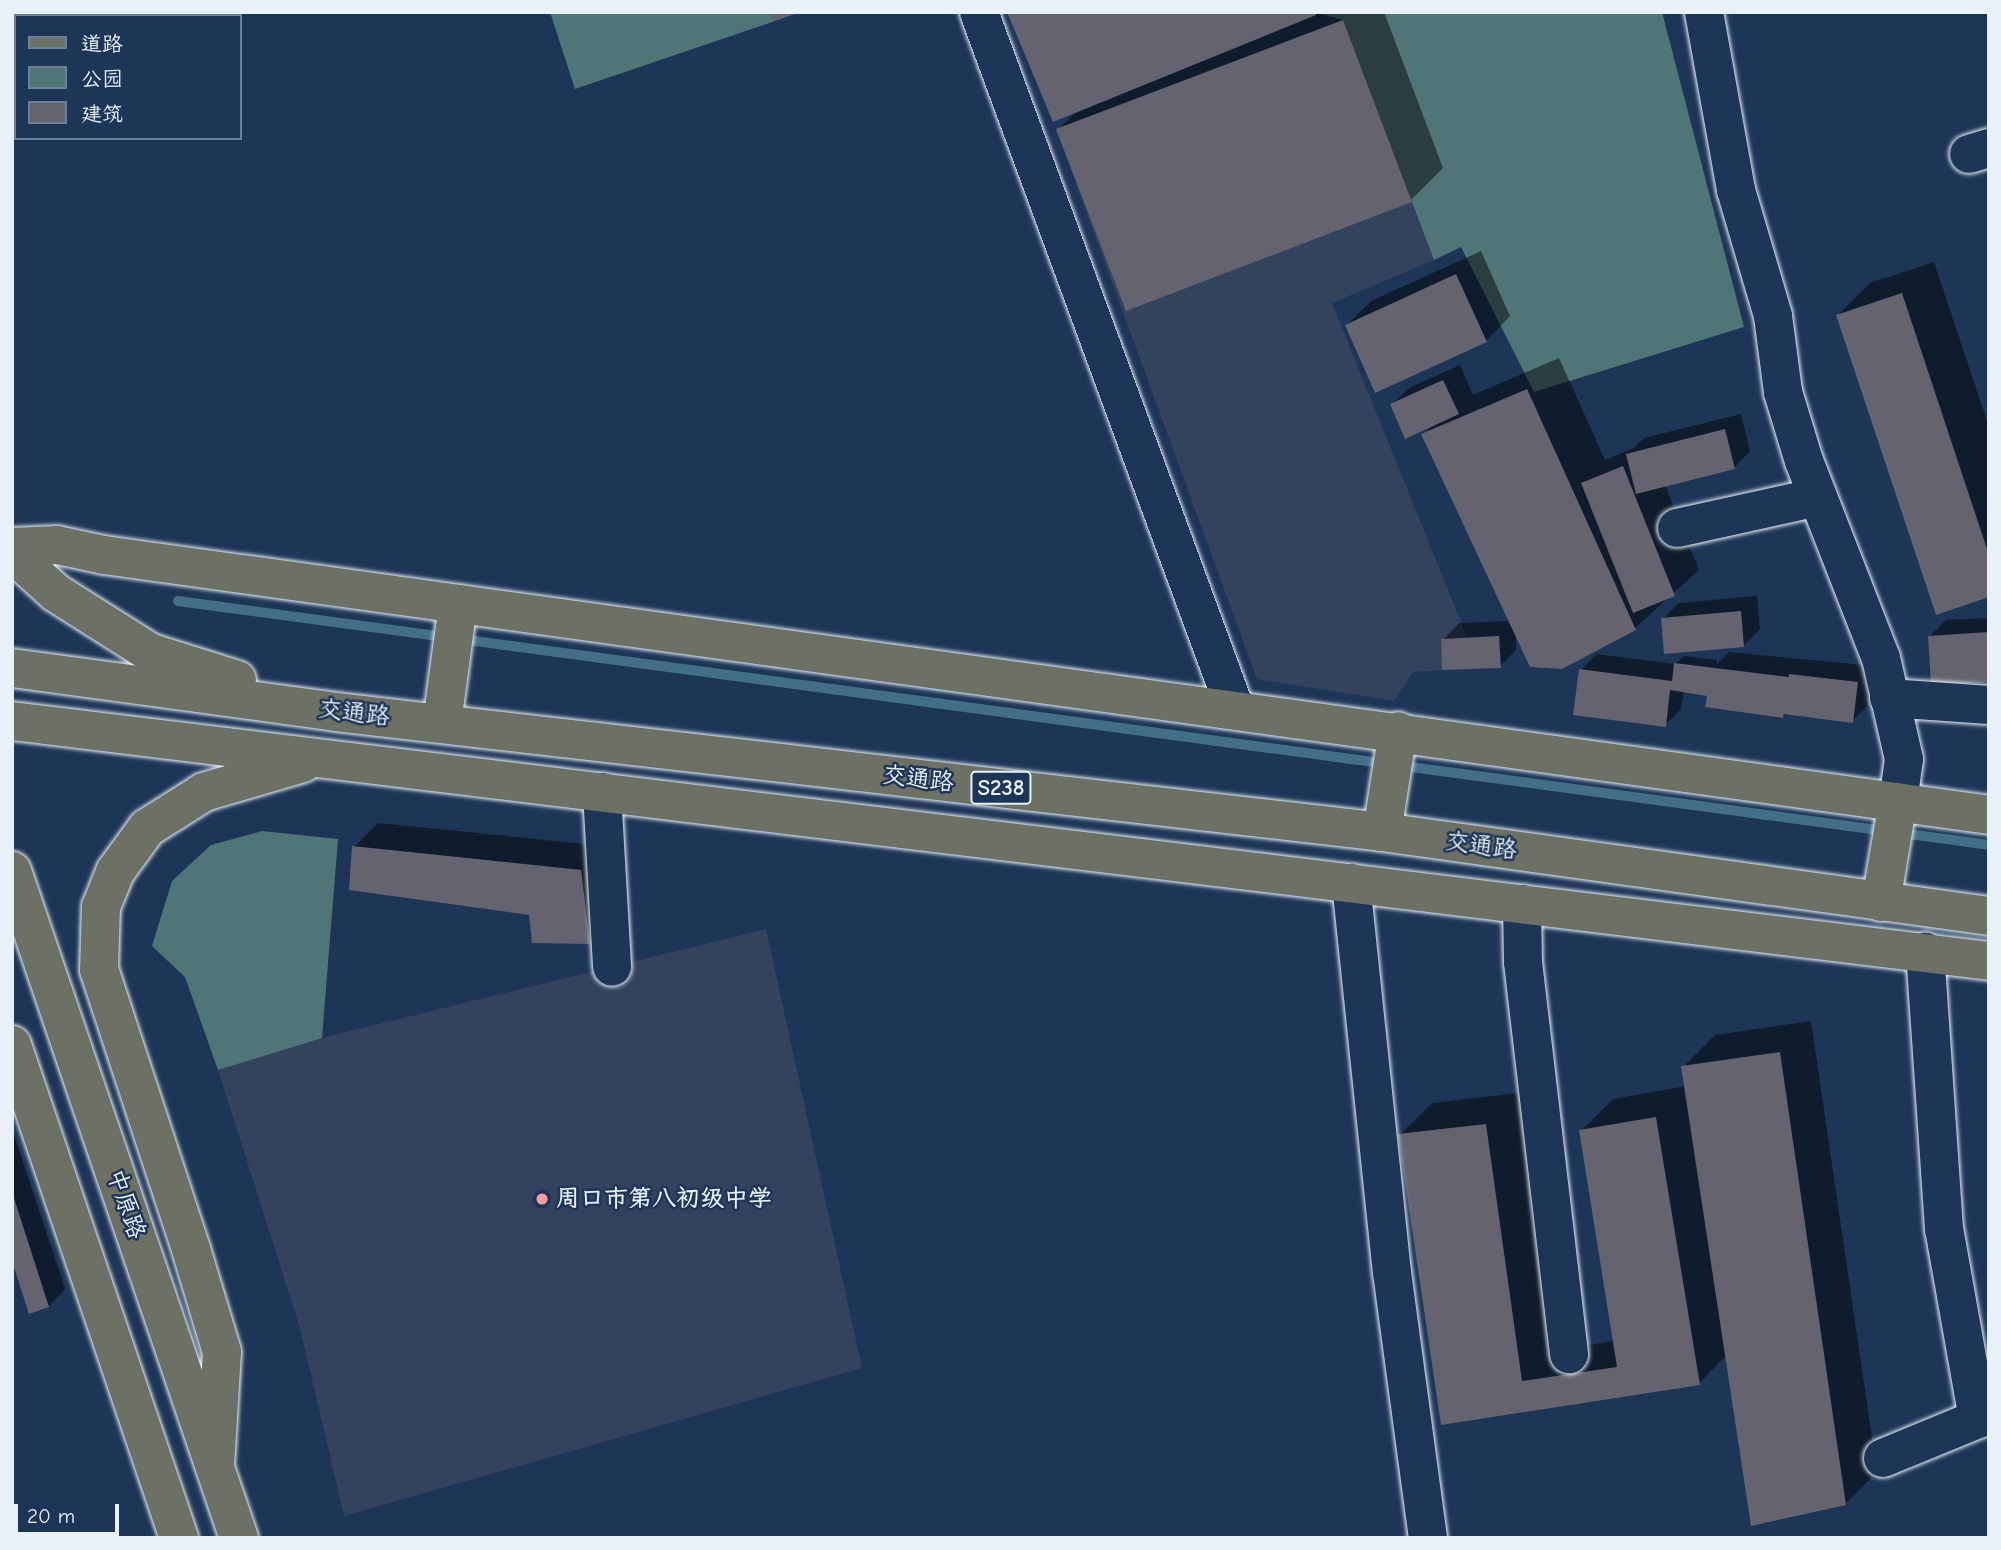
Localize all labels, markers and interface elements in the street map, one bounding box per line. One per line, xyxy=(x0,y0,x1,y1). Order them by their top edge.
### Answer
legend xyxy=(14,14,242,140)
text: 道路 xyxy=(81,32,123,56)
text: 公园 xyxy=(81,67,123,91)
text: 建筑 xyxy=(81,102,123,126)
street label: 交通路 xyxy=(317,694,391,732)
street label: 交通路 xyxy=(881,760,955,798)
road number: S238 xyxy=(970,768,1032,808)
street label: 交通路 xyxy=(1443,827,1519,865)
street label: 中原路 xyxy=(101,1165,151,1243)
place label: 周口市第八初级中学 xyxy=(556,1185,772,1213)
marker: 周口市第八初级中学 xyxy=(534,1191,550,1207)
scale bar xyxy=(18,1490,122,1534)
text: 20 m xyxy=(27,1504,75,1528)

